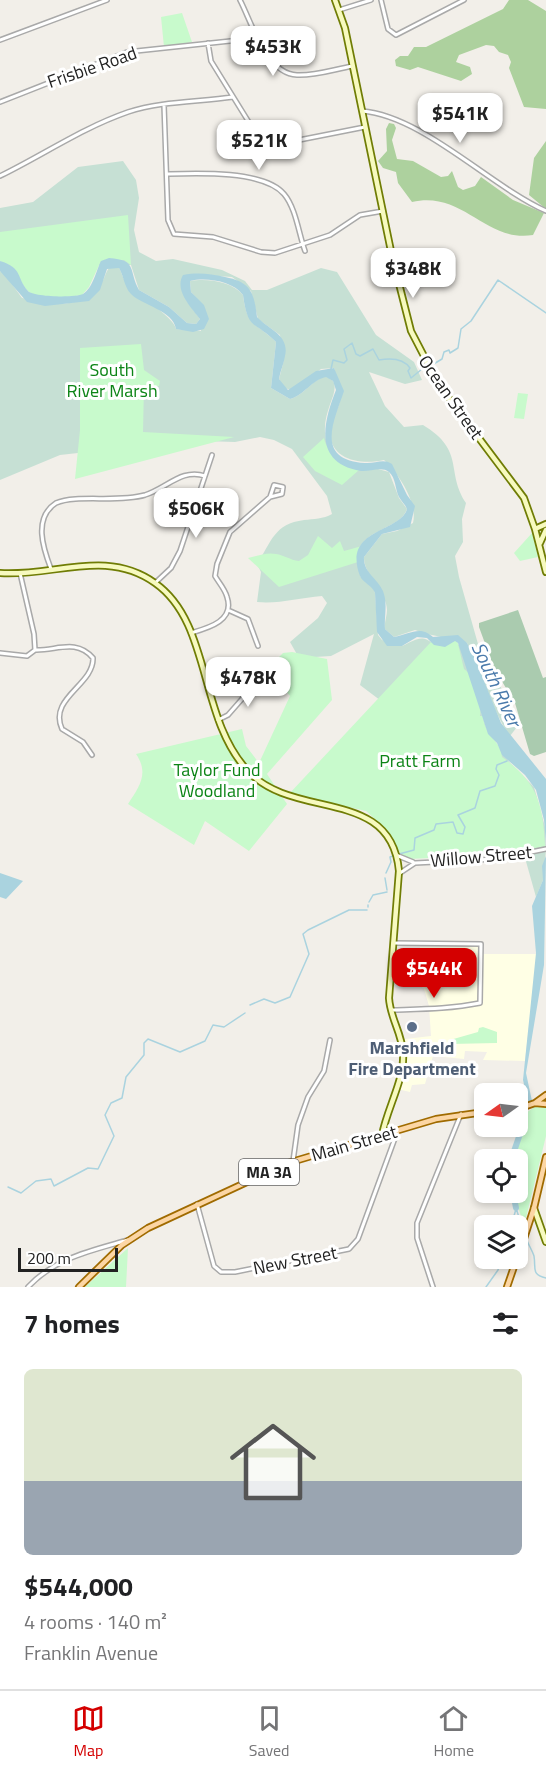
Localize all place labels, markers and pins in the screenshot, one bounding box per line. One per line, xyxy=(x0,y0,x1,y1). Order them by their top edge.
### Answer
pin: $453K xyxy=(231,26,315,77)
pin: $541K xyxy=(418,93,502,144)
pin: $521K xyxy=(217,120,301,171)
pin: $348K xyxy=(371,248,455,299)
pin: $506K xyxy=(154,488,238,539)
pin: $478K xyxy=(206,657,290,708)
pin: $544K xyxy=(392,948,476,999)
marker: Marshfield Fire Department xyxy=(405,1020,419,1034)
place label: Marshfield Fire Department xyxy=(348,1034,476,1082)

